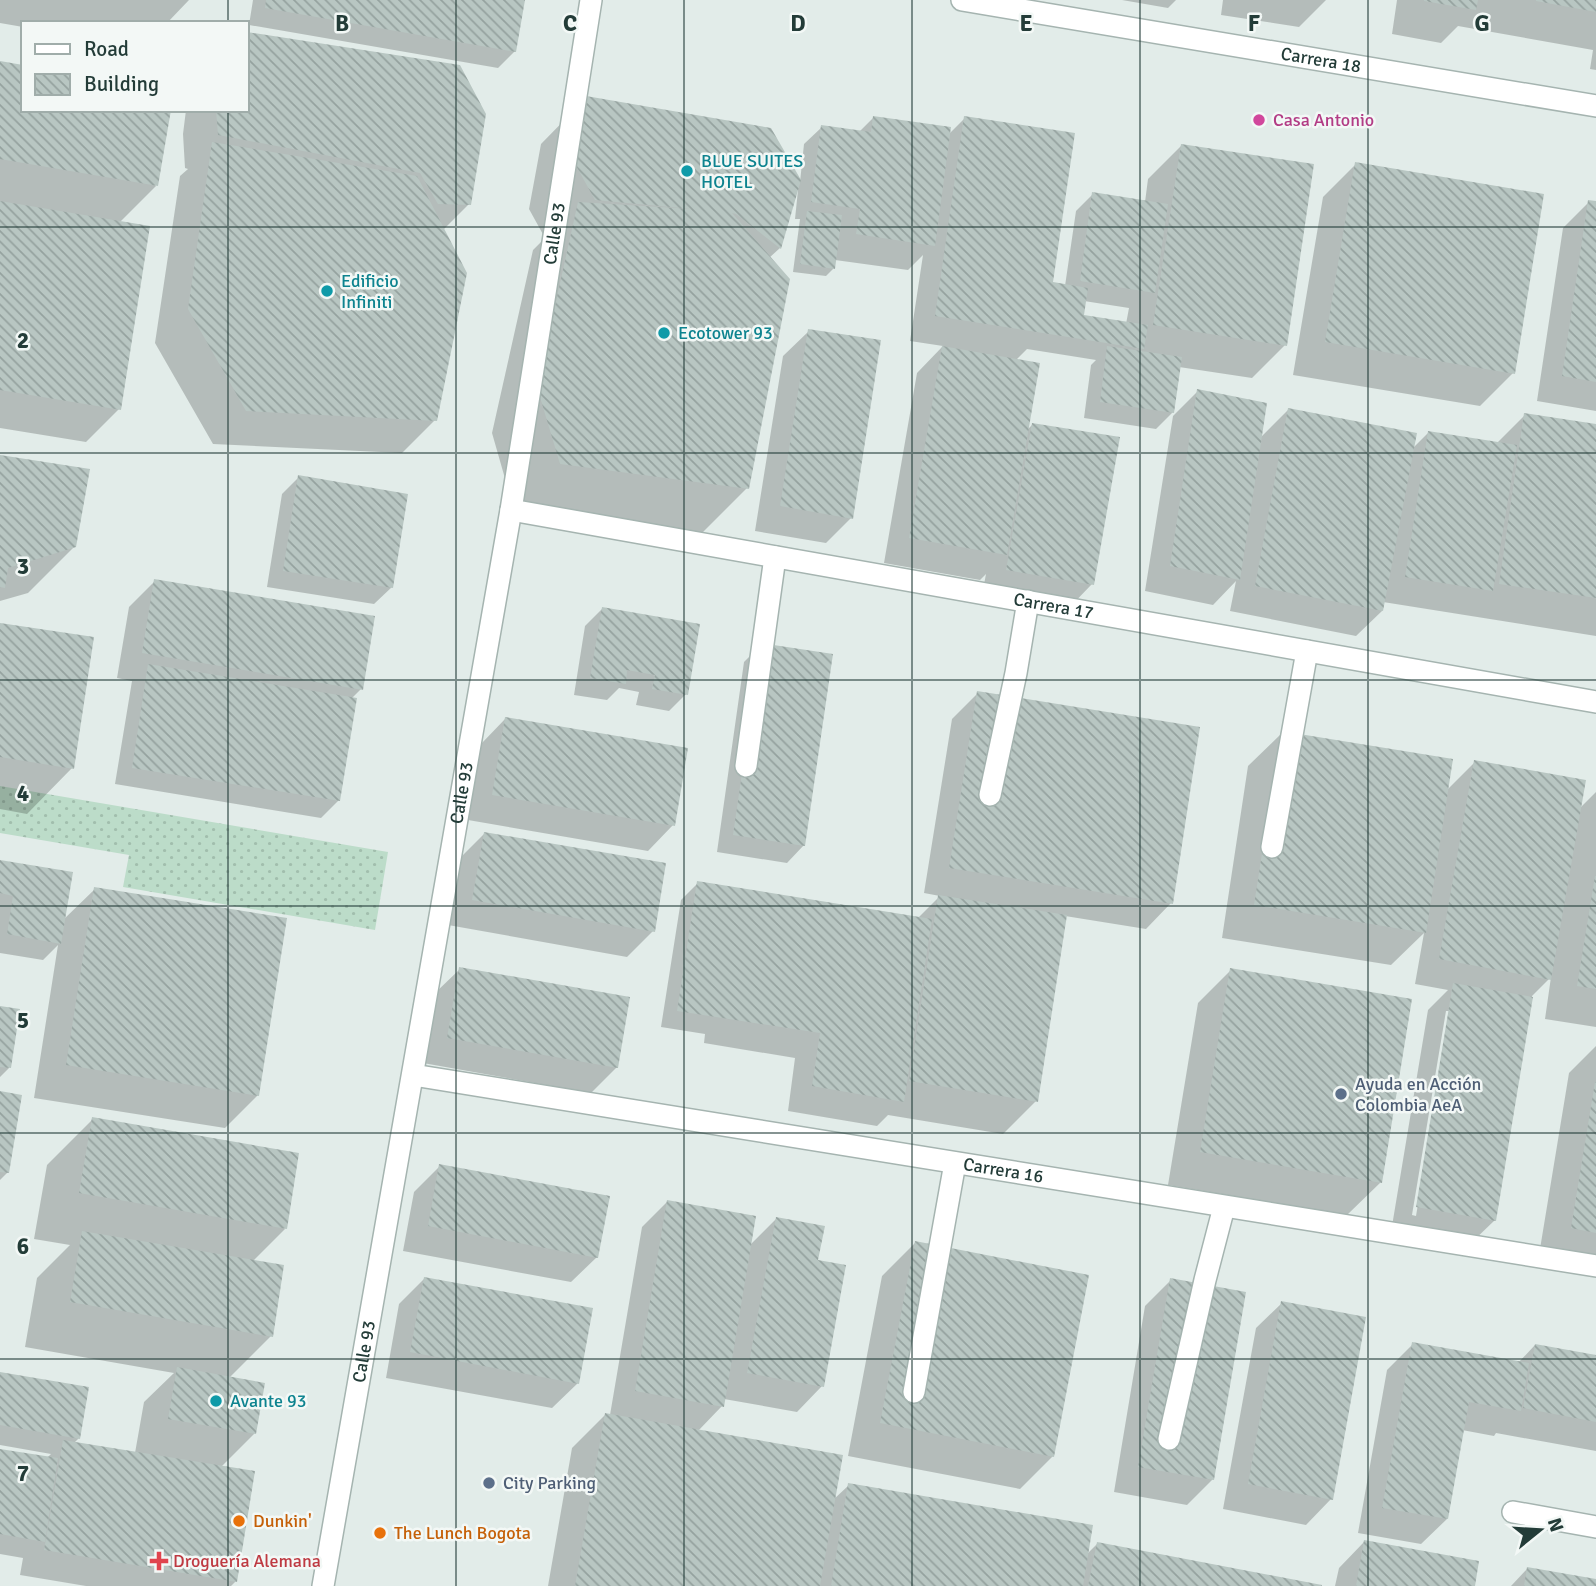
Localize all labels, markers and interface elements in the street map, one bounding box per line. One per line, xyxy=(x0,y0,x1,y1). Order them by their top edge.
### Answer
text: B xyxy=(335,9,349,38)
text: C xyxy=(563,9,577,38)
text: D xyxy=(790,9,806,38)
text: E xyxy=(1019,9,1033,38)
text: F xyxy=(1248,9,1260,38)
text: G xyxy=(1474,9,1490,38)
legend xyxy=(21,21,248,112)
text: Road xyxy=(84,36,129,62)
street label: Carrera 18 xyxy=(1279,43,1363,78)
text: Building xyxy=(84,71,159,97)
place label: Casa Antonio xyxy=(1273,109,1374,131)
marker: Casa Antonio xyxy=(1251,112,1267,128)
place label: BLUE SUITES HOTEL xyxy=(701,150,803,193)
marker: BLUE SUITES HOTEL xyxy=(679,163,695,179)
street label: Calle 93 xyxy=(539,201,570,266)
place label: Edificio Infiniti xyxy=(341,270,399,313)
marker: Edificio Infiniti xyxy=(319,283,335,299)
place label: Ecotower 93 xyxy=(678,322,773,344)
marker: Ecotower 93 xyxy=(656,325,672,341)
text: 2 xyxy=(17,326,29,355)
text: 3 xyxy=(17,552,29,581)
street label: Carrera 17 xyxy=(1012,588,1095,624)
street label: Calle 93 xyxy=(445,760,478,826)
text: 4 xyxy=(17,779,29,808)
text: 5 xyxy=(17,1006,29,1035)
place label: Ayuda en Acción Colombia AeA xyxy=(1355,1073,1481,1116)
marker: Ayuda en Acción Colombia AeA xyxy=(1333,1086,1349,1102)
street label: Carrera 16 xyxy=(962,1153,1045,1188)
text: 6 xyxy=(17,1232,29,1261)
street label: Calle 93 xyxy=(348,1319,380,1384)
place label: Avante 93 xyxy=(230,1390,306,1412)
marker: Avante 93 xyxy=(208,1393,224,1409)
text: 7 xyxy=(17,1459,29,1488)
place label: City Parking xyxy=(503,1472,596,1494)
marker: City Parking xyxy=(481,1475,497,1491)
north arrow xyxy=(1505,1495,1575,1565)
place label: Dunkin' xyxy=(253,1510,312,1532)
marker: Dunkin' xyxy=(231,1513,247,1529)
text: N xyxy=(1542,1515,1569,1535)
place label: The Lunch Bogota xyxy=(394,1522,531,1544)
marker: The Lunch Bogota xyxy=(372,1525,388,1541)
place label: Droguería Alemana xyxy=(173,1550,321,1572)
marker: Droguería Alemana xyxy=(151,1553,167,1569)

